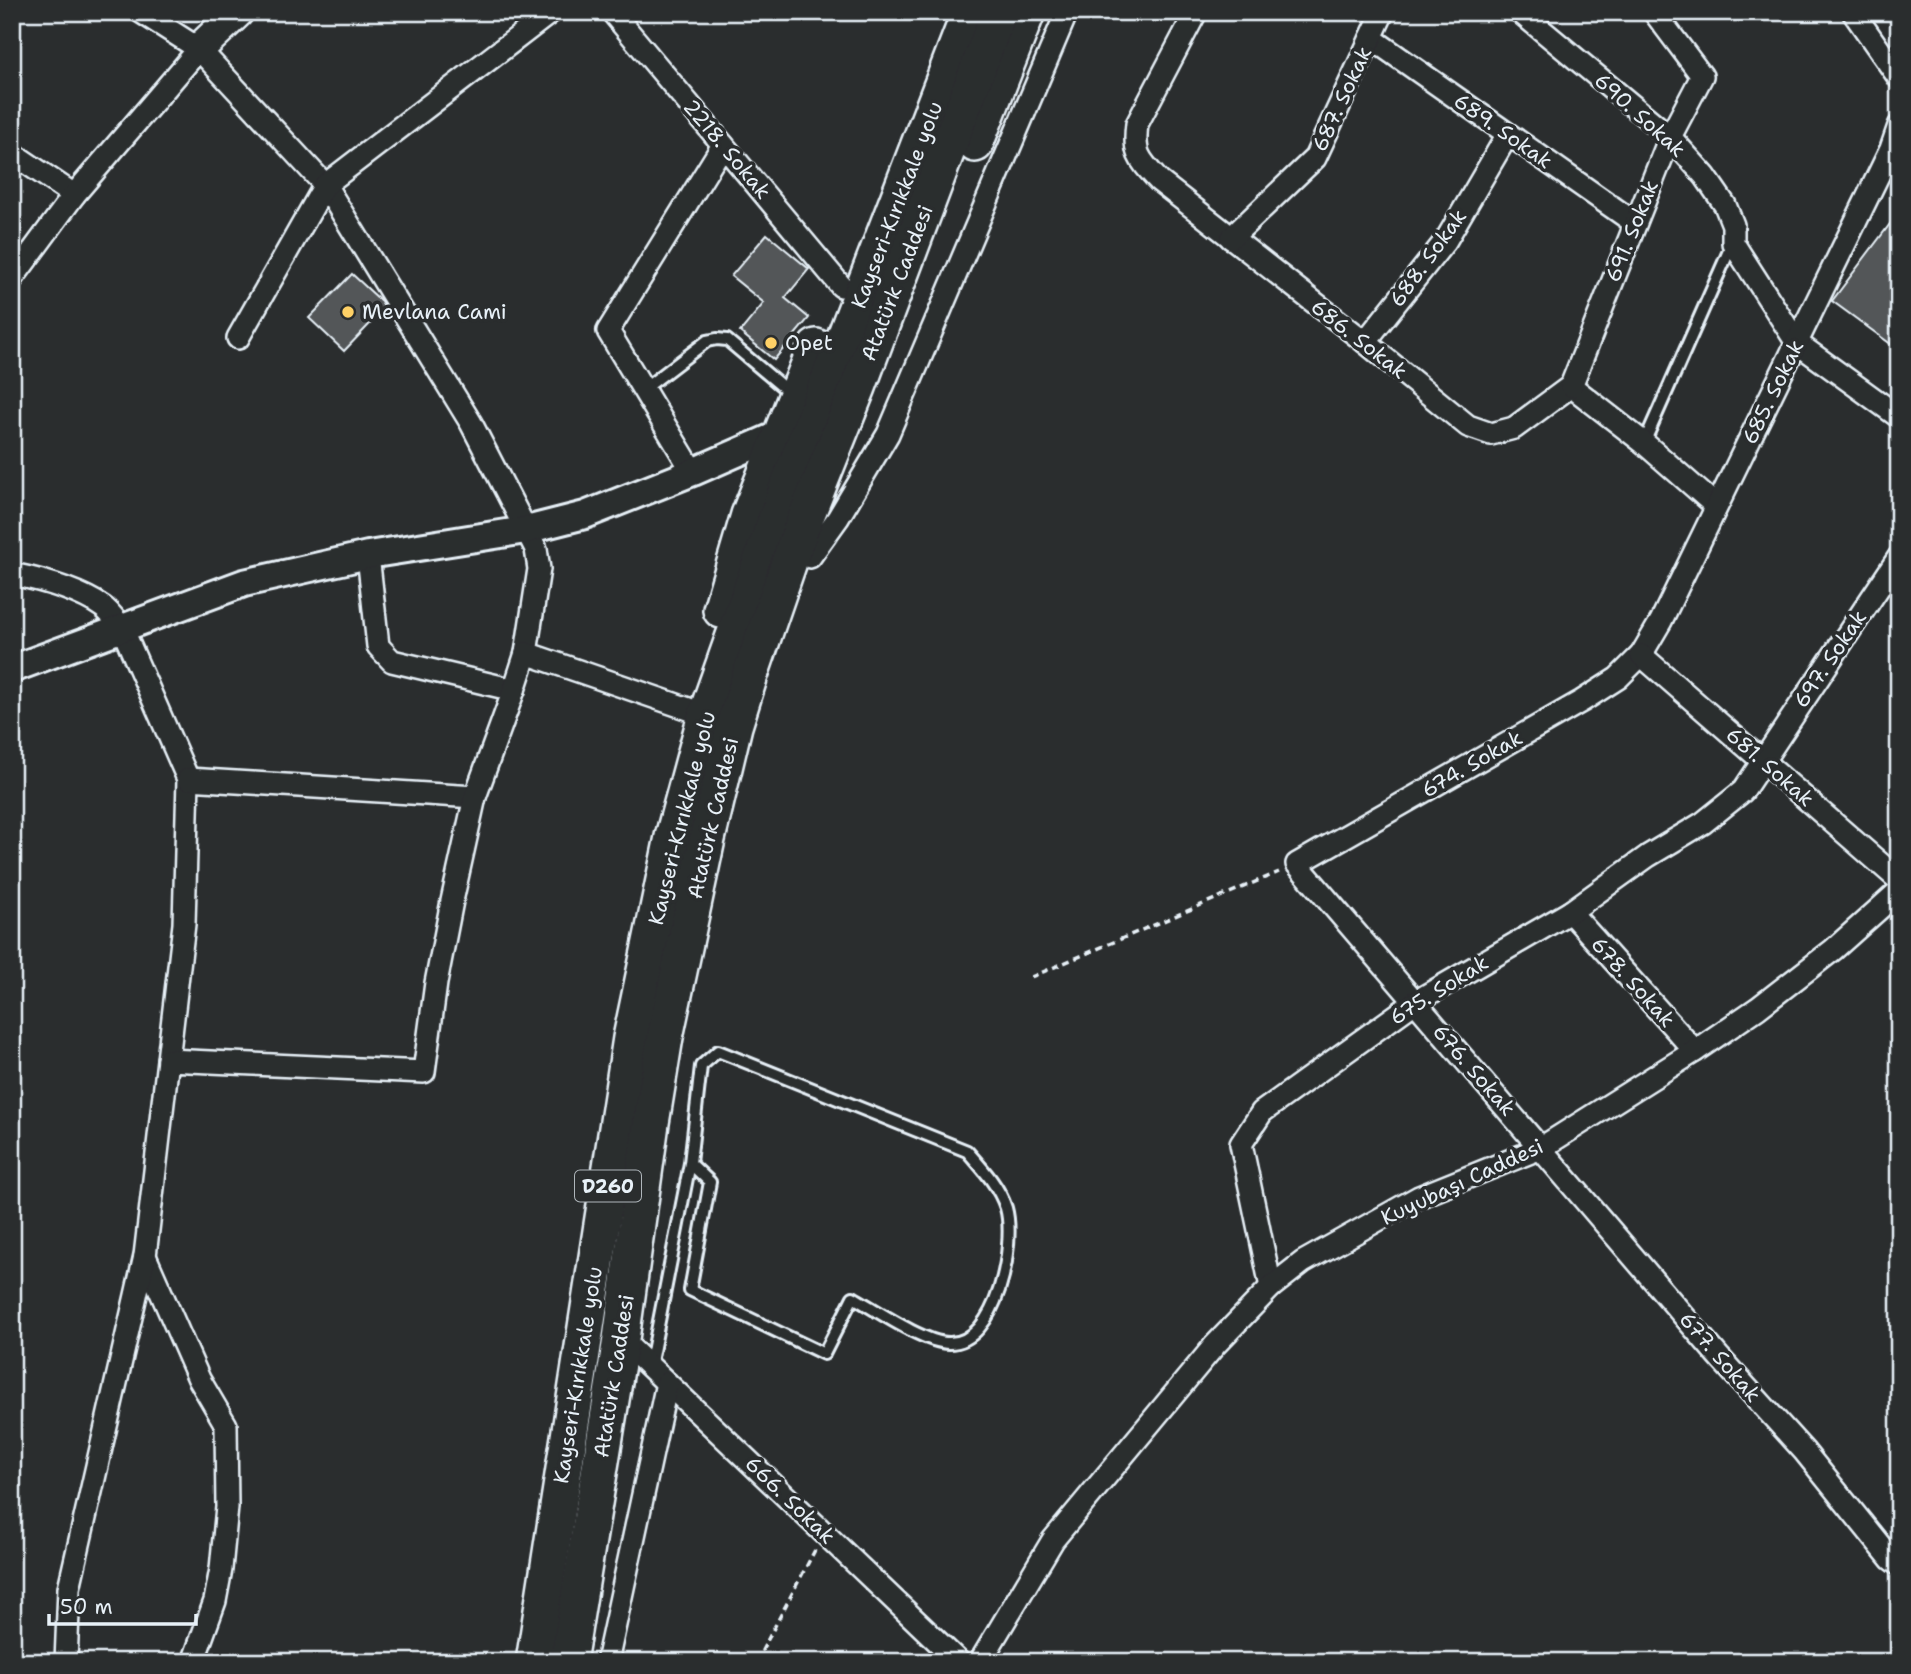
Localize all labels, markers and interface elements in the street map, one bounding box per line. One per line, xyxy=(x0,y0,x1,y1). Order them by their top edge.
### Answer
street label: 687. Sokak xyxy=(1306,42,1378,156)
street label: 690. Sokak xyxy=(1588,67,1692,163)
street label: 689. Sokak xyxy=(1448,87,1558,175)
street label: 2218. Sokak xyxy=(677,93,777,205)
street label: Kayseri-Kırıkkale yolu xyxy=(845,97,949,313)
street label: 691. Sokak xyxy=(1599,176,1665,286)
street label: Atatürk Caddesi xyxy=(854,201,940,365)
street label: 688. Sokak xyxy=(1383,203,1473,313)
street label: 686. Sokak xyxy=(1305,293,1413,385)
place label: Mevlana Cami xyxy=(362,298,507,326)
marker: Mevlana Cami xyxy=(340,304,356,320)
place label: Opet xyxy=(785,329,833,357)
marker: Opet xyxy=(763,335,779,351)
street label: 685. Sokak xyxy=(1736,335,1810,449)
street label: 697. Sokak xyxy=(1787,605,1873,713)
street label: Kayseri-Kırıkkale yolu xyxy=(642,708,722,928)
street label: 681. Sokak xyxy=(1720,721,1820,813)
street label: 674. Sokak xyxy=(1416,724,1528,804)
street label: Atatürk Caddesi xyxy=(681,734,745,902)
street label: 678. Sokak xyxy=(1585,931,1681,1033)
street label: 675. Sokak xyxy=(1384,949,1494,1031)
street label: 676. Sokak xyxy=(1426,1018,1522,1122)
street label: Kuyubaşı Caddesi xyxy=(1376,1132,1548,1232)
road number: D260 xyxy=(575,1170,641,1202)
street label: Kayseri-Kırıkkale yolu xyxy=(547,1264,609,1486)
street label: Atatürk Caddesi xyxy=(587,1292,641,1460)
street label: 677. Sokak xyxy=(1673,1306,1767,1408)
street label: 666. Sokak xyxy=(739,1450,841,1550)
scale bar xyxy=(49,1583,196,1627)
text: 50 m xyxy=(60,1593,113,1621)

